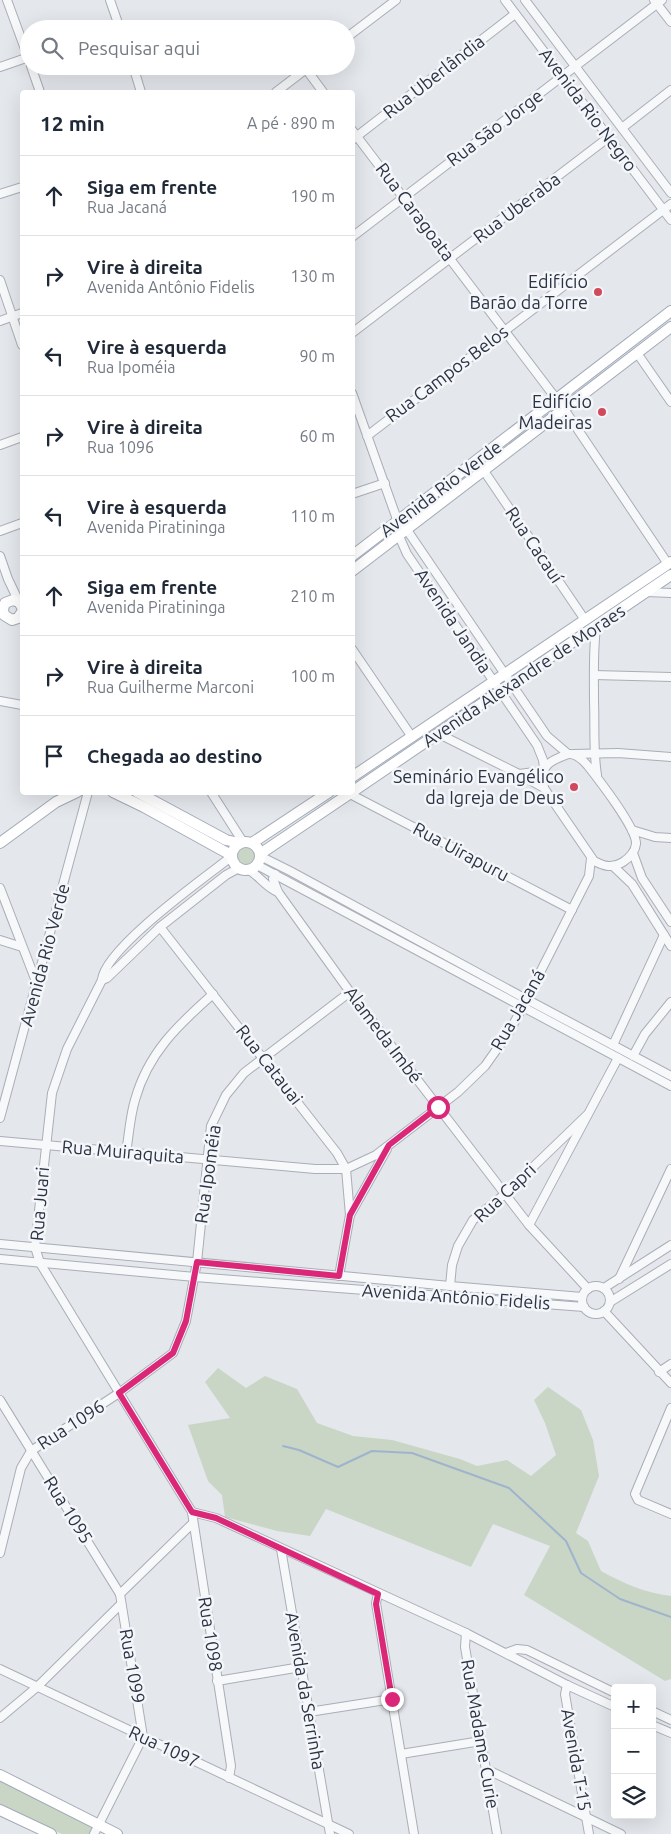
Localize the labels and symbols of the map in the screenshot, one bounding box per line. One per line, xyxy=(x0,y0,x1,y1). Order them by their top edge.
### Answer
street label: Rua Uberlândia xyxy=(379,31,488,122)
street label: Avenida Rio Negro xyxy=(536,44,642,175)
street label: Rua São Jorge xyxy=(443,85,546,170)
street label: Rua Caragoata xyxy=(372,158,459,264)
street label: Rua Uberaba xyxy=(469,168,564,246)
place label: Edifício Barão da Torre xyxy=(469,271,588,312)
marker: Edifício Barão da Torre xyxy=(592,286,604,298)
street label: Rua Campos Belos xyxy=(381,321,512,426)
place label: Edifício Madeiras xyxy=(518,391,592,432)
marker: Edifício Madeiras xyxy=(596,406,608,418)
street label: Avenida Rio Verde xyxy=(376,436,505,540)
street label: Rua Cacauí xyxy=(502,503,568,587)
street label: Avenida Jandia xyxy=(412,565,496,676)
street label: Avenida Alexandre de Moraes xyxy=(419,600,628,750)
place label: Seminário Evangélico da Igreja de Deus xyxy=(393,766,564,807)
marker: Seminário Evangélico da Igreja de Deus xyxy=(568,781,580,793)
street label: Rua Uirapuru xyxy=(410,818,513,885)
street label: Avenida Rio Verde xyxy=(15,881,73,1028)
street label: Rua Jacaná xyxy=(486,965,548,1054)
street label: Alameda Imbé xyxy=(341,982,427,1087)
street label: Rua Catauai xyxy=(233,1021,307,1108)
route start xyxy=(427,1096,450,1119)
street label: Rua Ipoméia xyxy=(190,1123,224,1225)
street label: Rua Muiraquita xyxy=(61,1136,185,1166)
street label: Rua Capri xyxy=(469,1159,539,1226)
street label: Rua Juari xyxy=(26,1166,52,1242)
street label: Avenida Antônio Fidelis xyxy=(361,1279,551,1313)
street label: Rua 1096 xyxy=(33,1395,108,1453)
street label: Rua 1095 xyxy=(40,1472,97,1547)
street label: Rua 1098 xyxy=(195,1595,227,1673)
street label: Avenida da Serrinha xyxy=(282,1610,330,1771)
street label: Rua 1099 xyxy=(117,1627,149,1705)
street label: Rua Madame Curie xyxy=(458,1658,504,1810)
route end xyxy=(381,1688,404,1711)
street label: Avenida T-15 xyxy=(558,1707,596,1813)
street label: Rua 1097 xyxy=(126,1721,203,1771)

